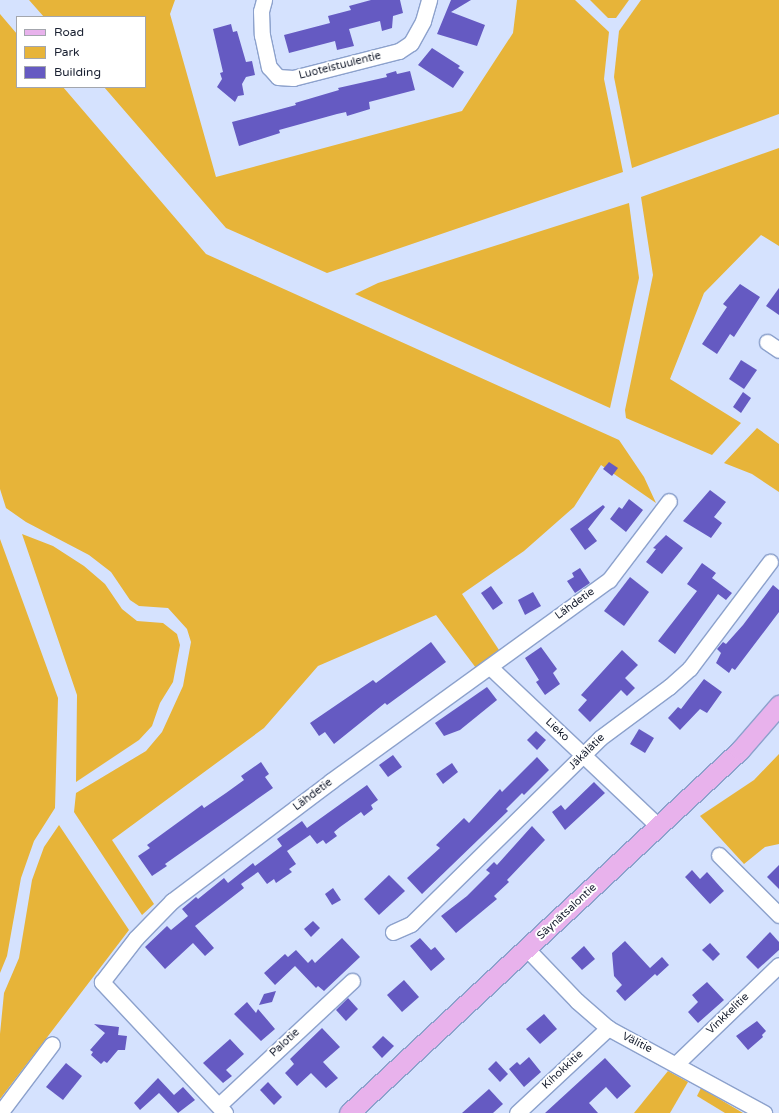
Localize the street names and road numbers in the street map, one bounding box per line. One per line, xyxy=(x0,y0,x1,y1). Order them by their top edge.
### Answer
street label: Luoteistuulentie xyxy=(298,49,382,83)
street label: Lähdetie xyxy=(553,585,597,623)
street label: Lieko xyxy=(542,716,572,744)
street label: Jäkälätie xyxy=(566,731,608,773)
street label: Lähdetie xyxy=(291,776,335,814)
street label: Säynätsalontie xyxy=(535,881,599,943)
street label: Vinkkelitie xyxy=(704,991,752,1037)
street label: Palotie xyxy=(267,1026,303,1060)
street label: Välitie xyxy=(620,1030,654,1056)
street label: Kihokkitie xyxy=(540,1048,586,1092)

